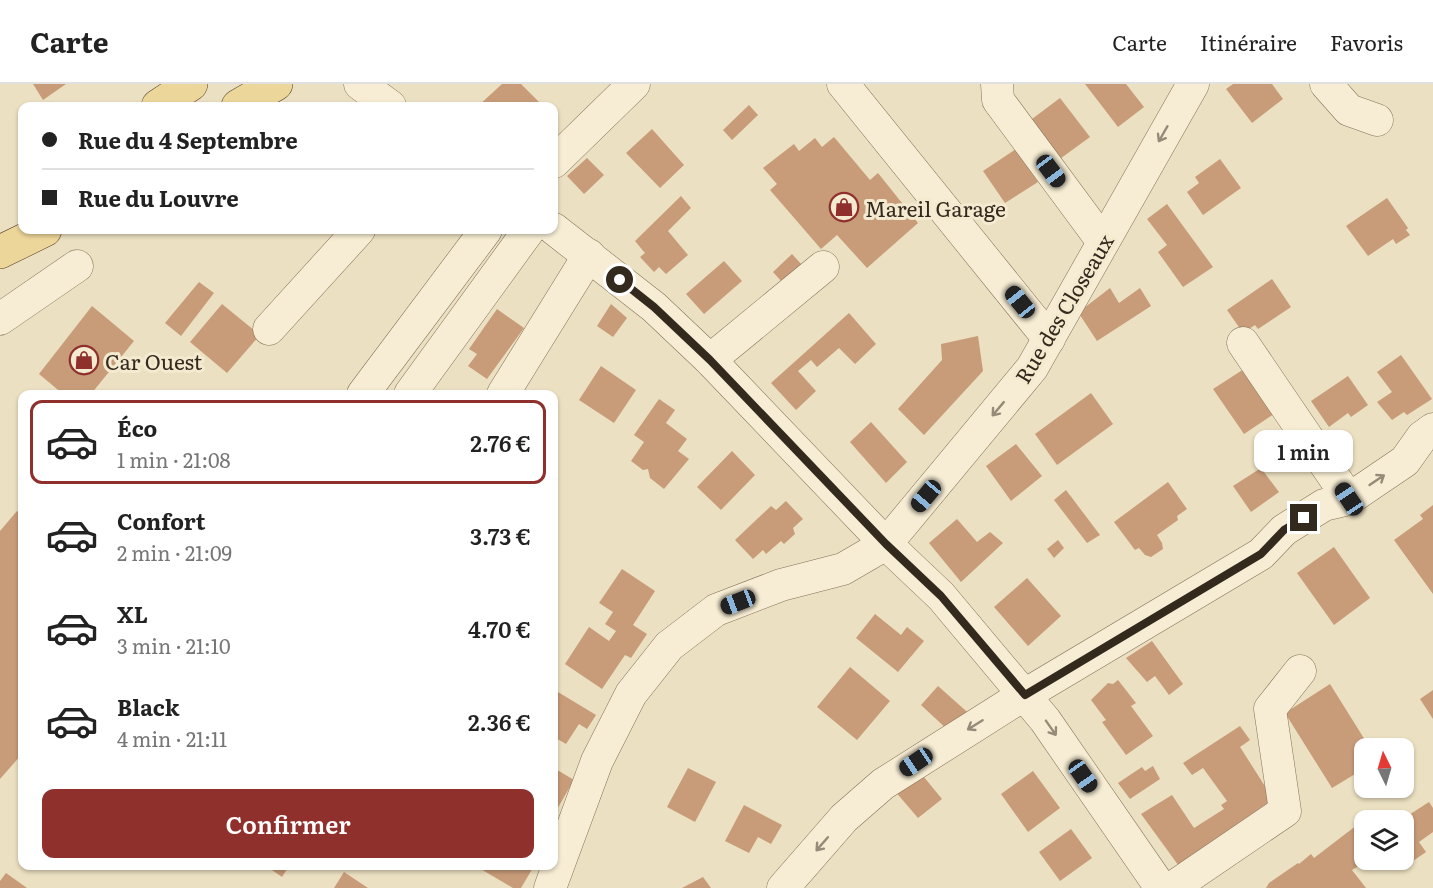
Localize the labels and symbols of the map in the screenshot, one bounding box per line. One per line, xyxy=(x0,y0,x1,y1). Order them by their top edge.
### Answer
one-way arrow xyxy=(1157,125,1169,142)
car xyxy=(1033,151,1069,191)
shop icon: Mareil Garage xyxy=(828,191,860,223)
place label: Mareil Garage xyxy=(865,192,1006,223)
street label: Rue des Closeaux xyxy=(1006,227,1120,389)
route start xyxy=(606,266,633,293)
car xyxy=(1002,282,1038,322)
shop icon: Car Ouest xyxy=(68,344,100,376)
place label: Car Ouest xyxy=(105,345,203,376)
one-way arrow xyxy=(991,401,1005,416)
callout: 1 min xyxy=(1254,431,1354,473)
one-way arrow xyxy=(1369,474,1385,486)
car xyxy=(908,476,944,516)
car xyxy=(1331,479,1367,519)
route end xyxy=(1290,504,1317,531)
car xyxy=(718,587,758,617)
one-way arrow xyxy=(967,720,984,732)
one-way arrow xyxy=(1045,720,1057,736)
north arrow xyxy=(1354,738,1414,798)
car xyxy=(896,744,936,780)
car xyxy=(1065,756,1101,796)
one-way arrow xyxy=(815,836,828,852)

